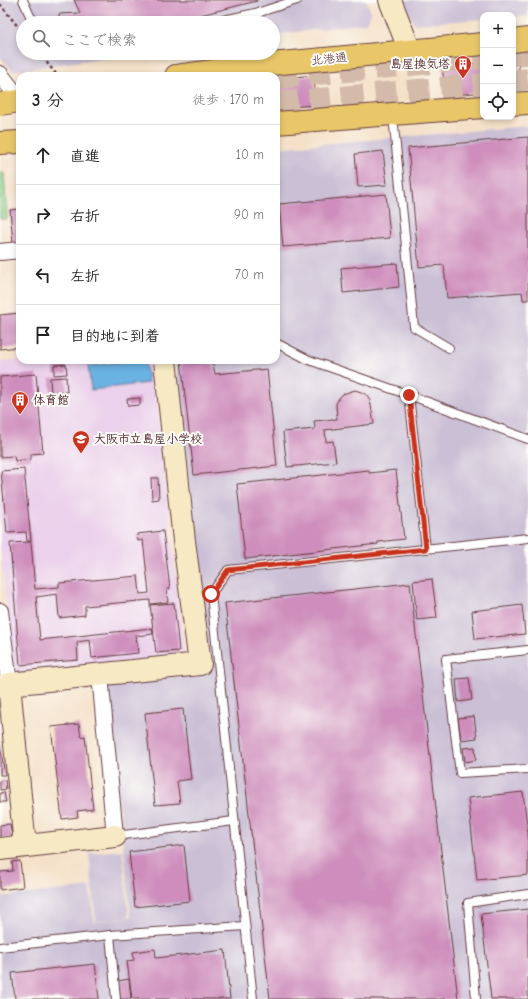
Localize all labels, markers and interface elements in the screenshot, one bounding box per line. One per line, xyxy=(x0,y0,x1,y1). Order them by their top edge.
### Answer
map controls xyxy=(480,12,516,120)
button: + xyxy=(480,12,516,48)
search box xyxy=(16,16,280,60)
icon: search xyxy=(30,27,52,49)
text: ここで検索 xyxy=(62,31,137,49)
button: − xyxy=(480,48,516,84)
street label: 北港通 xyxy=(310,50,348,68)
building icon: 島屋換気塔 xyxy=(453,54,473,79)
place label: 島屋換気塔 xyxy=(390,57,450,71)
button: locate xyxy=(480,84,516,120)
text: 3 分 xyxy=(32,91,63,110)
text: 徒歩 · 170 m xyxy=(193,92,264,107)
icon: ahead xyxy=(32,144,54,166)
text: 直進 xyxy=(70,147,100,165)
text: 10 m xyxy=(236,147,264,162)
icon: right xyxy=(32,204,54,226)
text: 右折 xyxy=(70,207,100,225)
text: 90 m xyxy=(234,207,264,222)
icon: left xyxy=(32,264,54,286)
text: 左折 xyxy=(70,267,100,285)
text: 70 m xyxy=(235,267,264,282)
icon: arrive xyxy=(32,324,54,346)
text: 目的地に到着 xyxy=(70,327,160,345)
route end xyxy=(400,386,418,404)
building icon: 体育館 xyxy=(10,390,30,415)
place label: 体育館 xyxy=(33,393,69,407)
school or university icon: 大阪市立島屋小学校 xyxy=(71,429,91,454)
place label: 大阪市立島屋小学校 xyxy=(94,432,202,446)
route start xyxy=(202,585,220,603)

